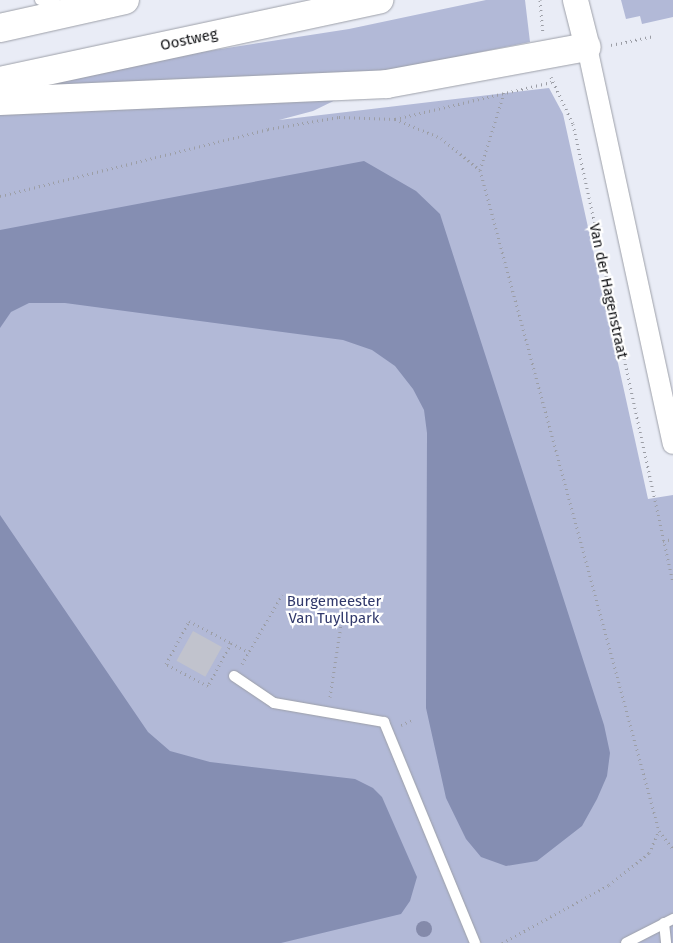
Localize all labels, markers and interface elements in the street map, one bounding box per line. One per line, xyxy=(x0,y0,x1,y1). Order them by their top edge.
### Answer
street label: Oostweg xyxy=(159,25,219,55)
street label: Van der Hagenstraat xyxy=(585,222,631,360)
park label: Burgemeester Van Tuyllpark xyxy=(287,592,381,627)

